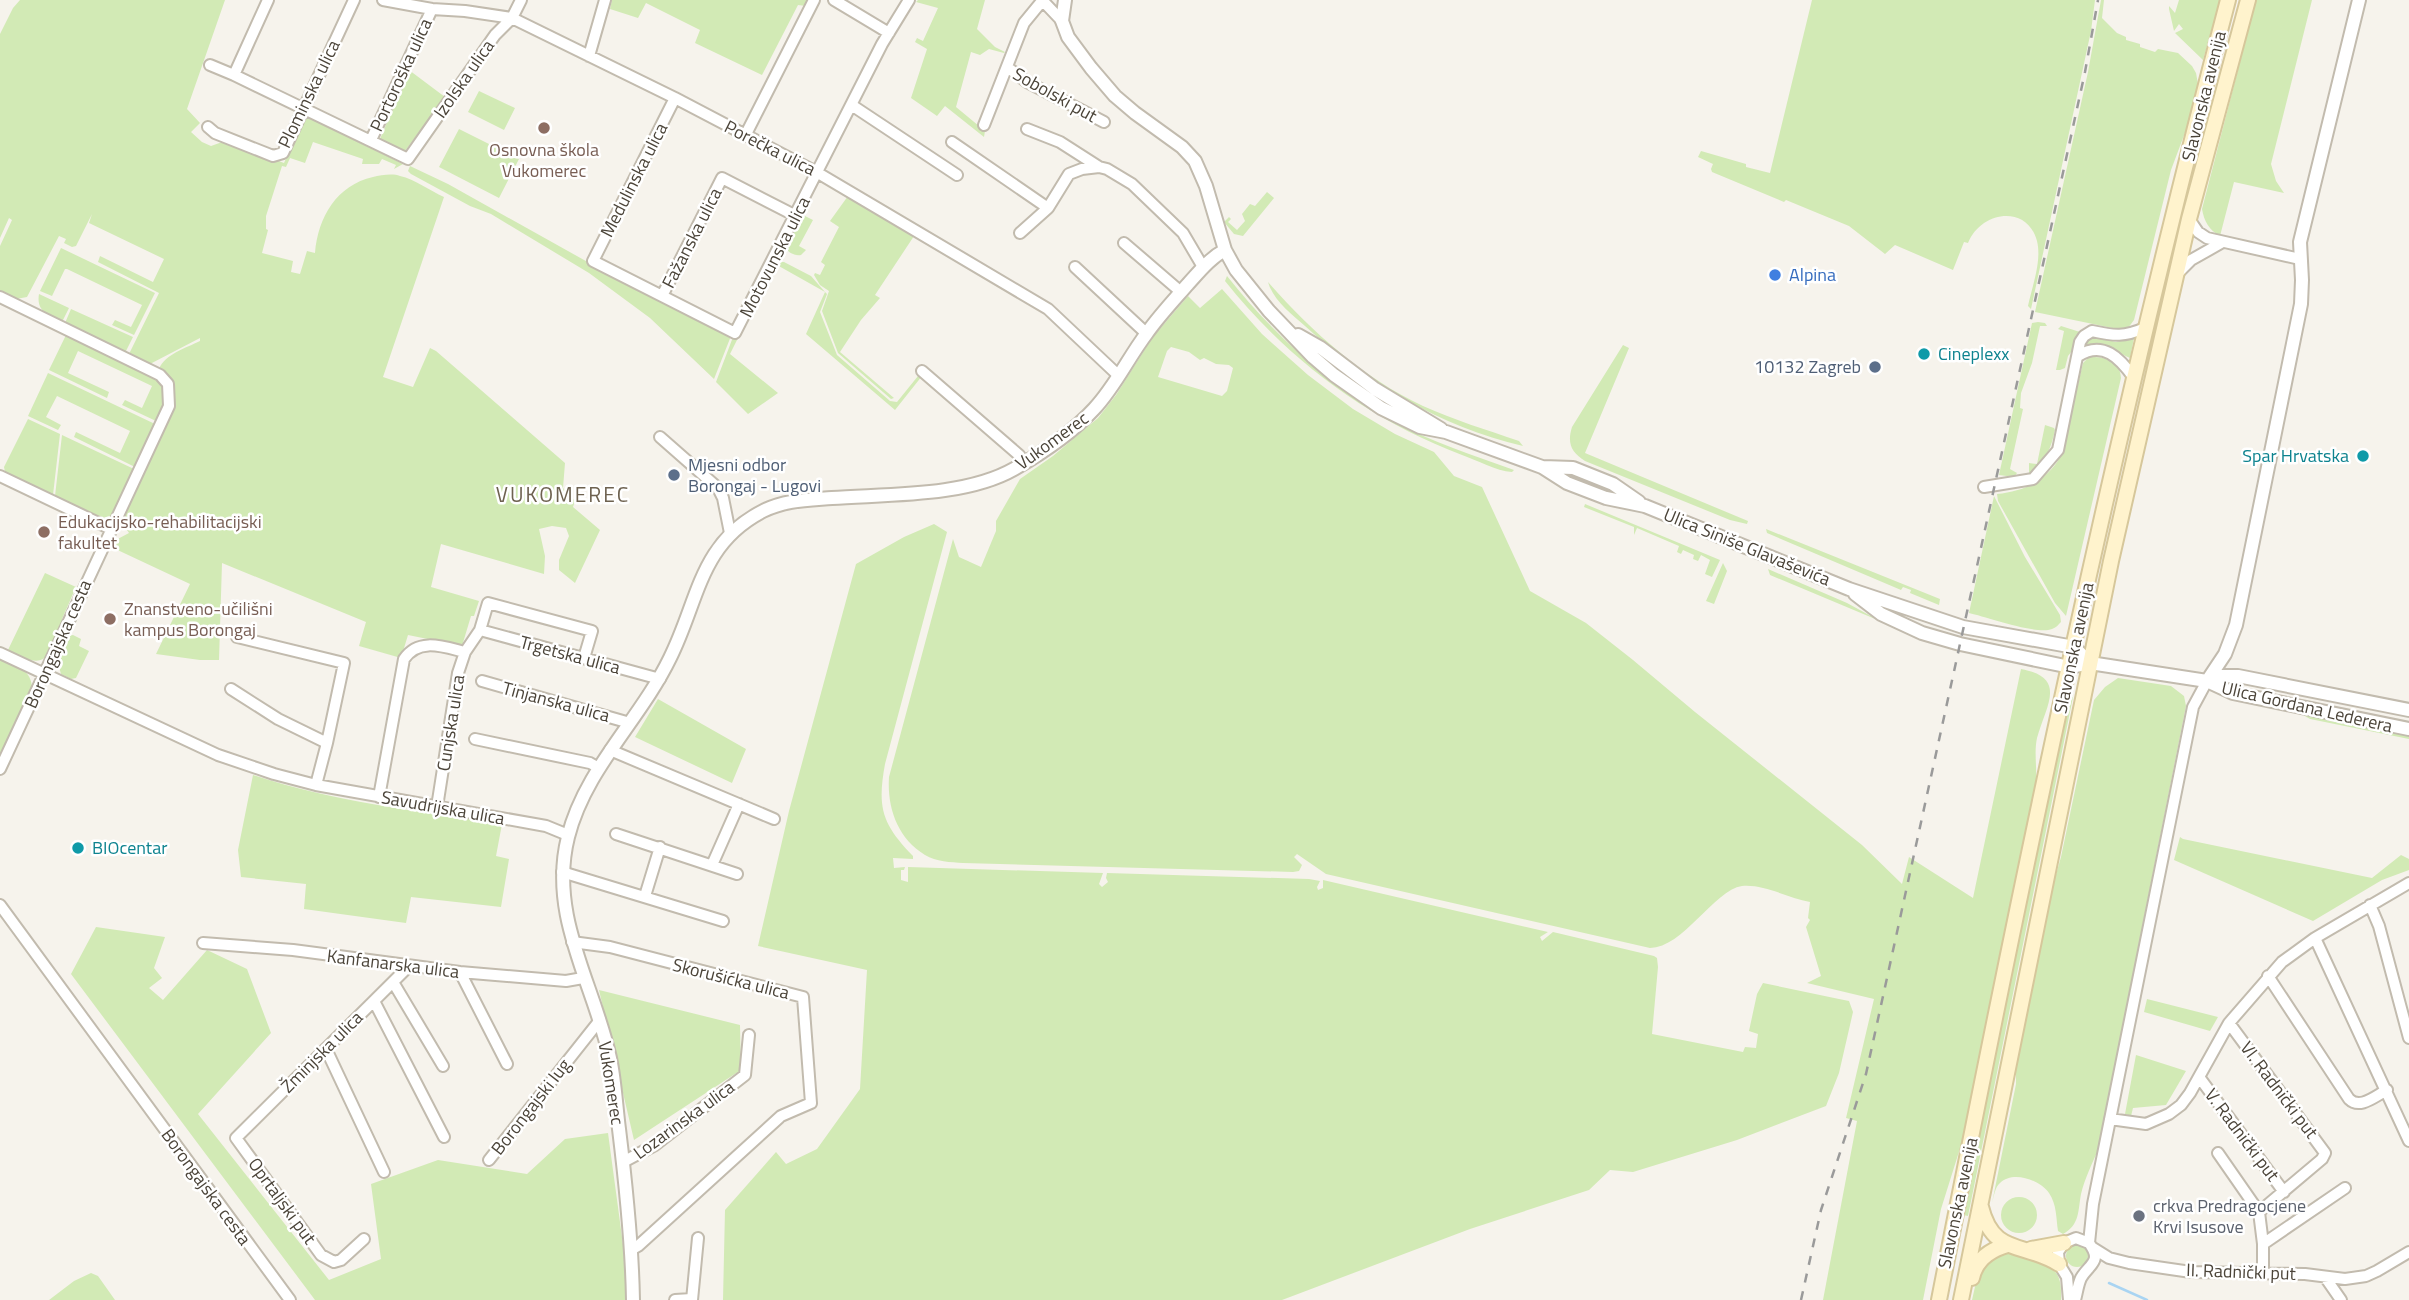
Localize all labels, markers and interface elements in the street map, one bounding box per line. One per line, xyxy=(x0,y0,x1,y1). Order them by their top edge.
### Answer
street label: Portoroška ulica xyxy=(362,14,439,136)
street label: Slavonska avenija xyxy=(2174,28,2233,164)
street label: Izolska ulica xyxy=(427,34,501,124)
street label: Plominska ulica xyxy=(271,35,346,152)
street label: Sobolski put xyxy=(1008,60,1103,129)
street label: Porečka ulica xyxy=(720,113,821,182)
street label: Medulinska ulica xyxy=(593,118,674,242)
marker: Osnovna škola Vukomerec xyxy=(536,120,552,136)
place label: Osnovna škola Vukomerec xyxy=(489,136,599,184)
street label: Fažanska ulica xyxy=(655,183,728,293)
street label: Motovunska ulica xyxy=(732,192,817,322)
place label: Alpina xyxy=(1789,261,1836,288)
marker: Alpina xyxy=(1767,267,1783,283)
place label: Cineplexx xyxy=(1938,340,2009,367)
marker: Cineplexx xyxy=(1916,346,1932,362)
place label: 10132 Zagreb xyxy=(1754,353,1861,380)
marker: 10132 Zagreb xyxy=(1867,359,1883,375)
street label: Vukomerec xyxy=(1010,405,1094,476)
place label: Spar Hrvatska xyxy=(2242,442,2349,469)
marker: Spar Hrvatska xyxy=(2355,448,2371,464)
place label: Mjesni odbor Borongaj - Lugovi xyxy=(688,451,821,499)
marker: Mjesni odbor Borongaj - Lugovi xyxy=(666,467,682,483)
district label: VUKOMEREC xyxy=(496,478,630,510)
street label: Ulica Siniše Glavaševića xyxy=(1660,501,1835,592)
place label: Edukacijsko-rehabilitacijski fakultet xyxy=(58,508,262,556)
marker: Edukacijsko-rehabilitacijski fakultet xyxy=(36,524,52,540)
street label: Borongajska cesta xyxy=(17,575,98,713)
street label: Slavonska avenija xyxy=(2046,580,2101,716)
place label: Znanstveno-učilišni kampus Borongaj xyxy=(124,595,273,643)
marker: Znanstveno-učilišni kampus Borongaj xyxy=(102,611,118,627)
street label: Trgetska ulica xyxy=(517,628,623,681)
street label: Cunjska ulica xyxy=(430,673,471,773)
street label: Tinjanska ulica xyxy=(499,674,613,729)
street label: Ulica Gordana Lederera xyxy=(2219,674,2395,739)
street label: Savudrijska ulica xyxy=(379,783,507,832)
place label: BIOcentar xyxy=(92,834,167,861)
marker: BIOcentar xyxy=(70,840,86,856)
street label: Kanfanarska ulica xyxy=(325,942,461,985)
street label: Skorušićka ulica xyxy=(670,951,792,1006)
street label: Žminjska ulica xyxy=(274,1004,369,1099)
street label: VI. Radnički put xyxy=(2234,1035,2325,1145)
street label: Vukomerec xyxy=(592,1039,631,1127)
street label: Borongajski lug xyxy=(484,1053,577,1161)
street label: Lozarinska ulica xyxy=(627,1074,740,1166)
street label: V. Radnički put xyxy=(2198,1083,2287,1187)
street label: Borongajska cesta xyxy=(155,1123,258,1251)
street label: Slavonska avenija xyxy=(1930,1135,1985,1271)
street label: Oprtaljski put xyxy=(242,1152,323,1250)
place label: crkva Predragocjene Krvi Isusove xyxy=(2153,1192,2306,1240)
marker: crkva Predragocjene Krvi Isusove xyxy=(2131,1208,2147,1224)
street label: II. Radnički put xyxy=(2186,1256,2297,1287)

